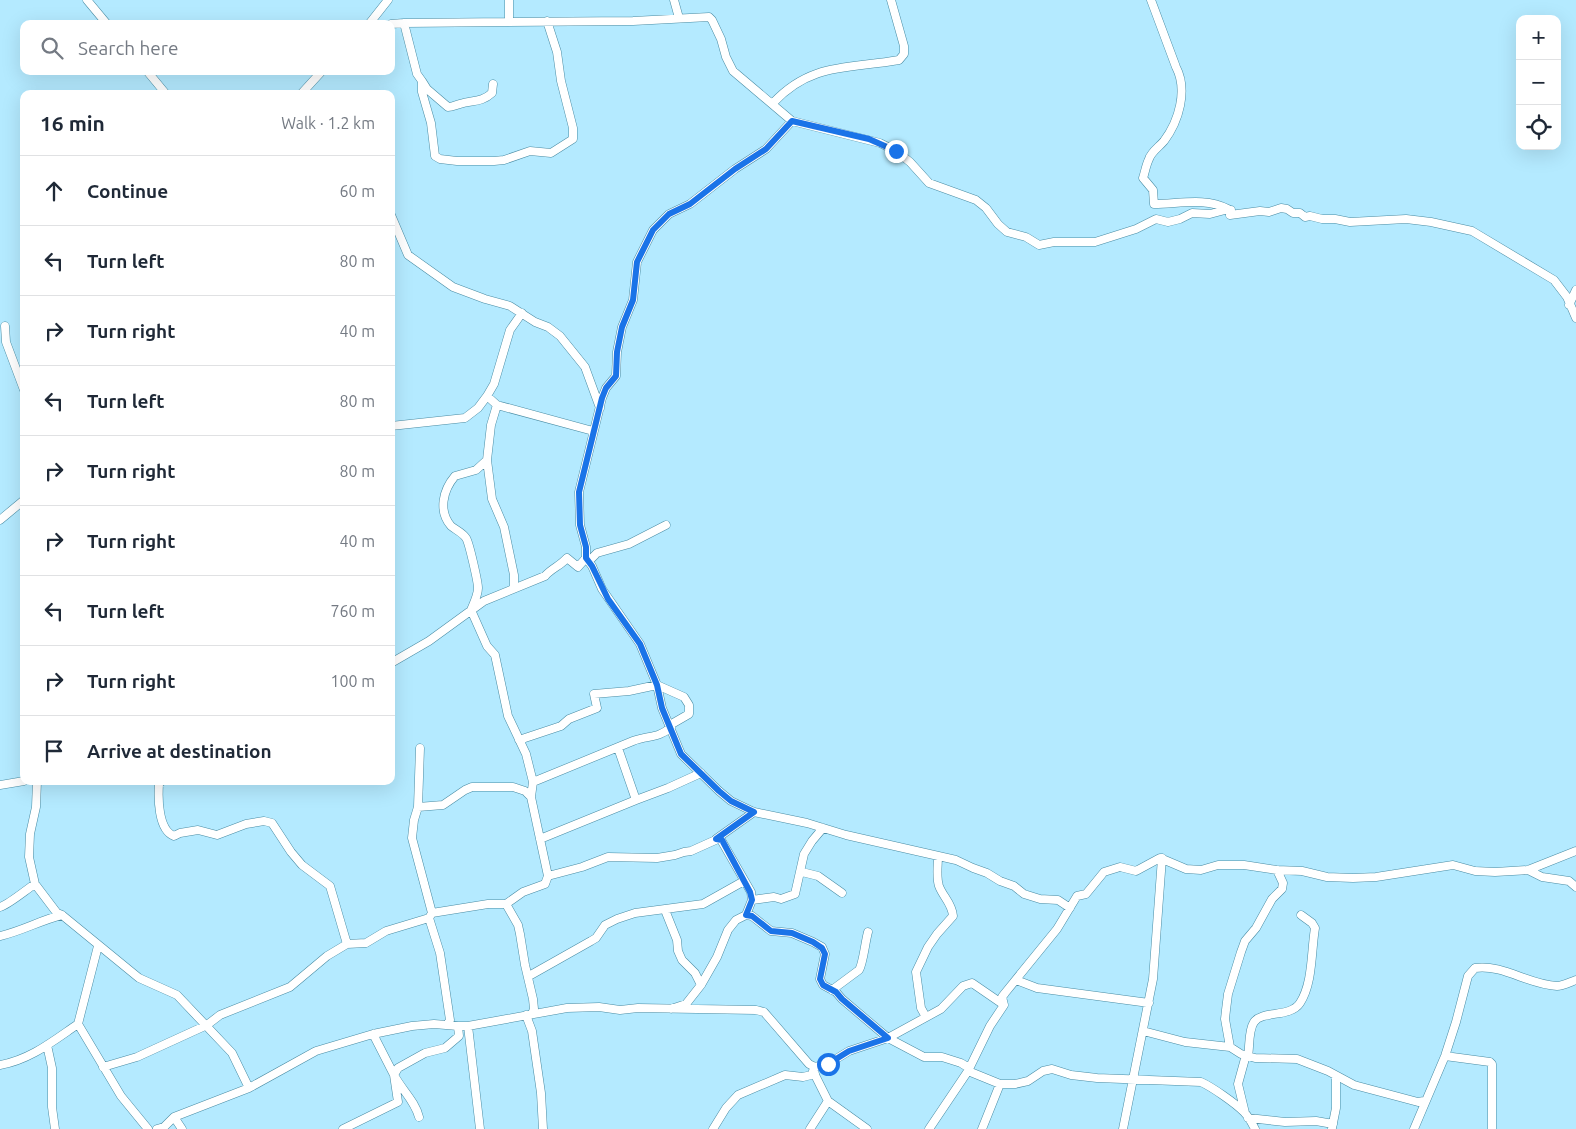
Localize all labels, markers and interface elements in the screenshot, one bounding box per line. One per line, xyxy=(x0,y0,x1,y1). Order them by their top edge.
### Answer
map controls xyxy=(1516,15,1561,150)
button: + xyxy=(1516,15,1561,60)
search box xyxy=(20,20,395,75)
icon: search xyxy=(38,34,66,62)
text: Search here xyxy=(78,37,178,59)
button: − xyxy=(1516,60,1561,105)
button: locate xyxy=(1516,105,1561,150)
text: 16 min xyxy=(40,111,105,135)
text: Walk · 1.2 km xyxy=(281,114,375,132)
route end xyxy=(885,140,908,163)
icon: ahead xyxy=(40,177,68,205)
text: Continue xyxy=(87,180,168,202)
text: 60 m xyxy=(339,182,375,200)
icon: left xyxy=(40,247,68,275)
text: Turn left xyxy=(87,250,165,272)
text: 80 m xyxy=(339,252,375,270)
icon: right xyxy=(40,317,68,345)
text: Turn right xyxy=(87,320,175,342)
text: 40 m xyxy=(339,322,375,340)
icon: left xyxy=(40,387,68,415)
text: Turn left xyxy=(87,390,165,412)
text: 80 m xyxy=(339,392,375,410)
icon: right xyxy=(40,457,68,485)
text: Turn right xyxy=(87,460,175,482)
text: 80 m xyxy=(339,462,375,480)
icon: right xyxy=(40,527,68,555)
text: Turn right xyxy=(87,530,175,552)
text: 40 m xyxy=(339,532,375,550)
icon: left xyxy=(40,597,68,625)
text: Turn left xyxy=(87,600,165,622)
text: 760 m xyxy=(330,602,375,620)
icon: right xyxy=(40,667,68,695)
text: Turn right xyxy=(87,670,175,692)
text: 100 m xyxy=(330,672,375,690)
icon: arrive xyxy=(40,737,68,765)
text: Arrive at destination xyxy=(87,740,272,762)
route start xyxy=(817,1053,840,1076)

